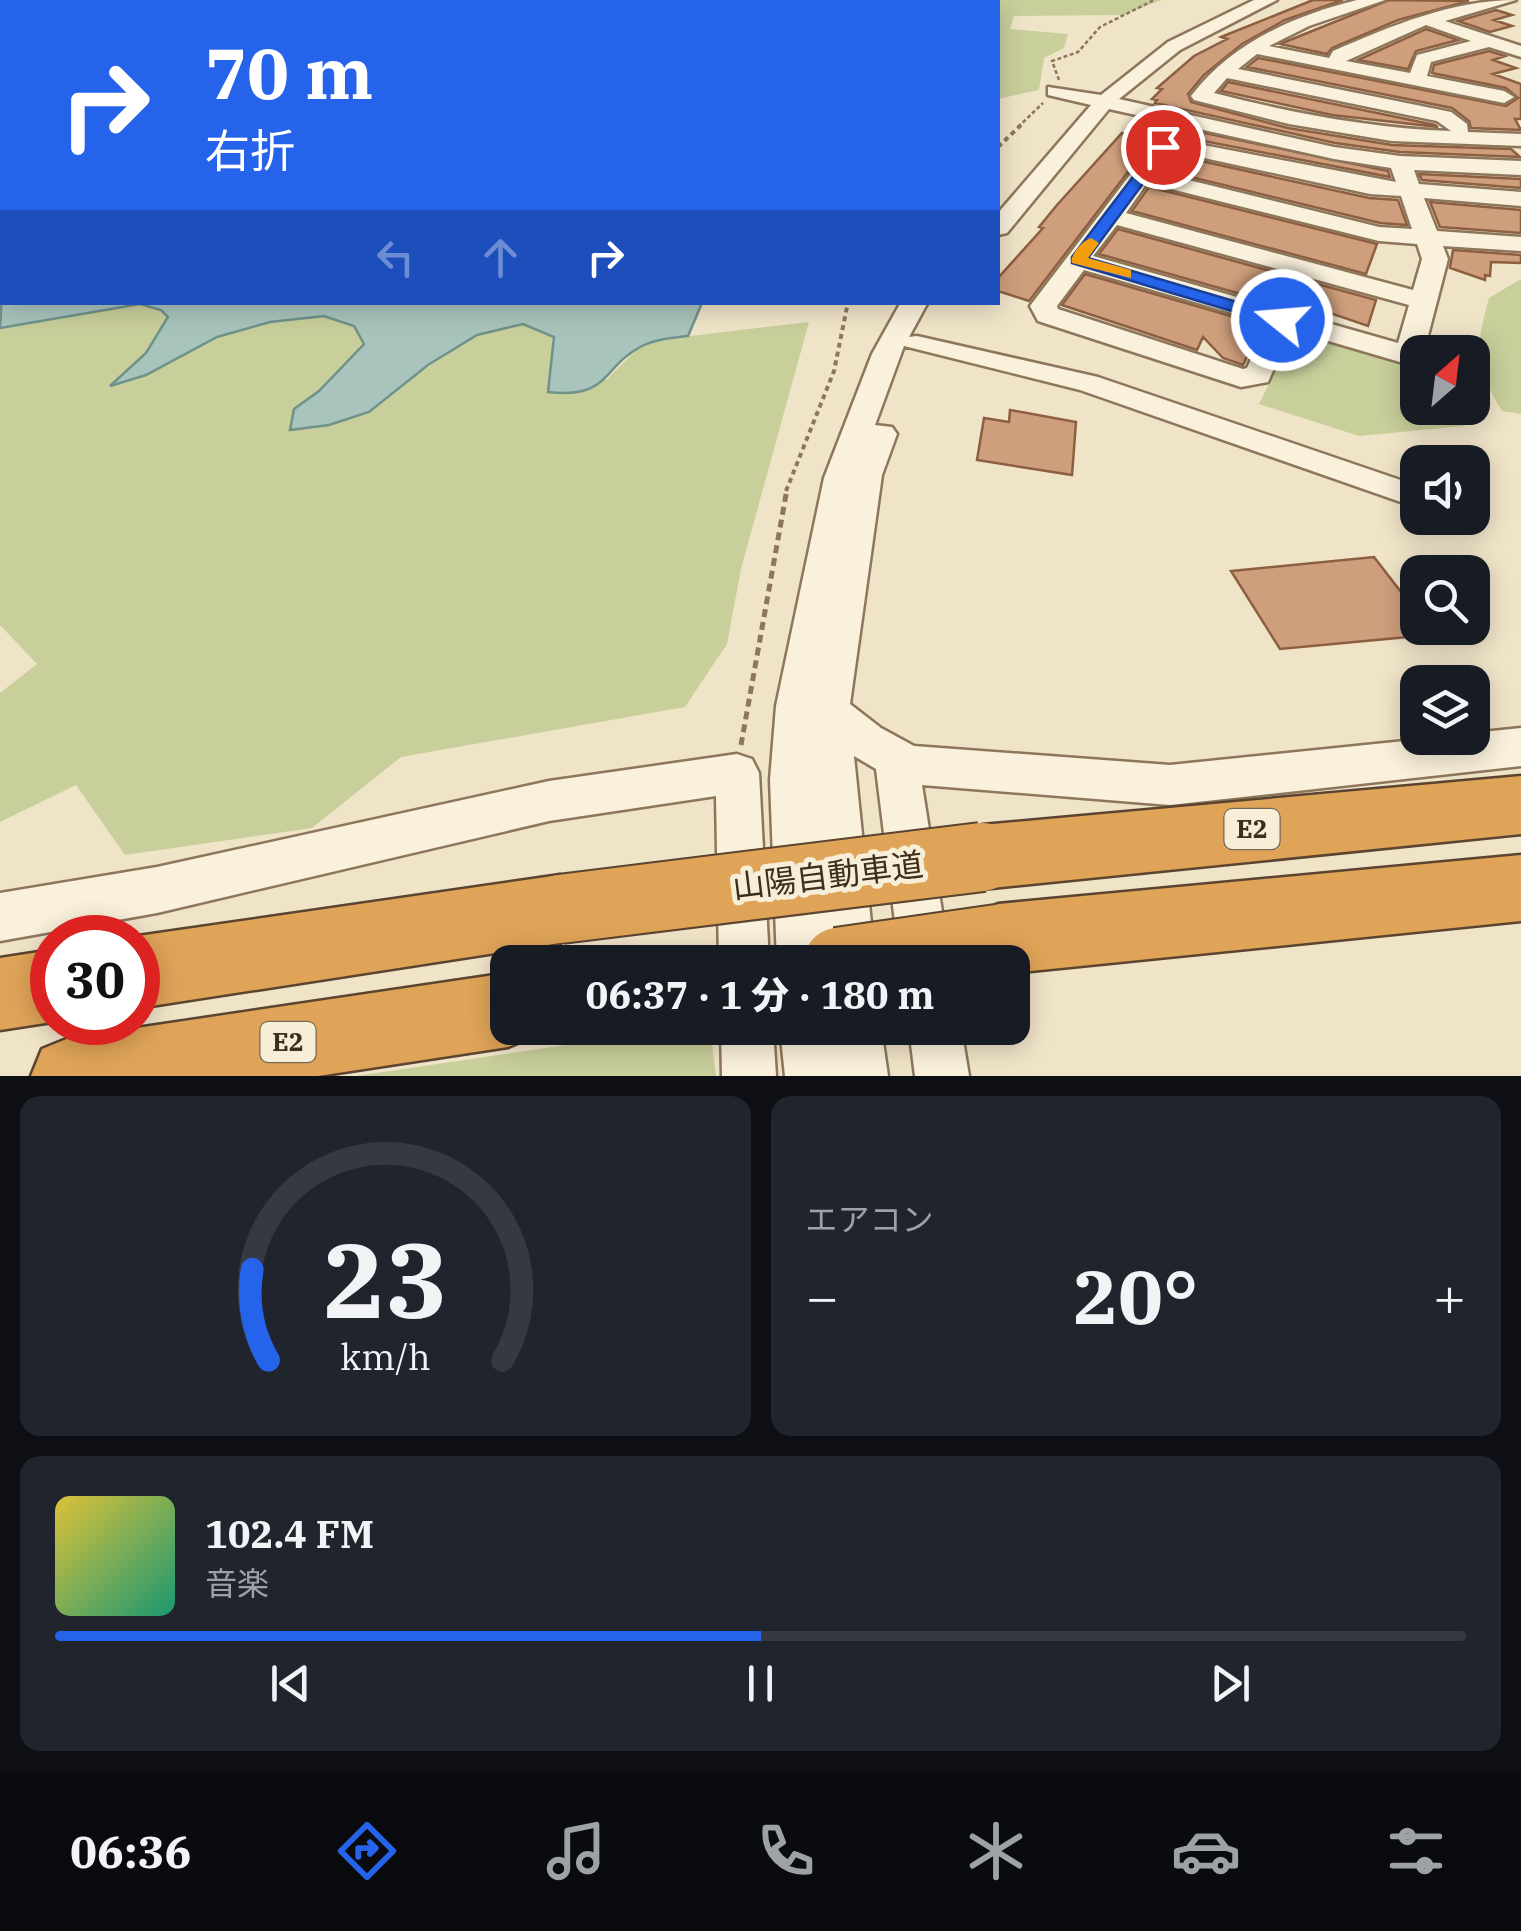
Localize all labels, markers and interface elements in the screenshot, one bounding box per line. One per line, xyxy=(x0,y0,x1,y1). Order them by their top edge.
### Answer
text: 70 m xyxy=(205,27,373,118)
icon: right xyxy=(40,40,170,170)
pin xyxy=(1121,105,1206,190)
icon: arrive xyxy=(1136,120,1191,175)
text: 右折 xyxy=(205,121,295,179)
icon: left xyxy=(368,230,423,285)
icon: ahead xyxy=(473,230,528,285)
icon: right xyxy=(578,230,633,285)
position arrow xyxy=(1230,268,1334,372)
north arrow xyxy=(1400,335,1490,425)
map controls xyxy=(1400,335,1490,755)
button: sound xyxy=(1400,445,1490,535)
button: search xyxy=(1400,555,1490,645)
button: layers xyxy=(1400,665,1490,755)
road number: E2 xyxy=(1224,809,1280,849)
street label: 山陽自動車道 xyxy=(730,842,926,908)
speed limit sign: 30 xyxy=(30,915,160,1045)
text: 06:37 · 1 分 · 180 m xyxy=(586,970,934,1019)
road number: E2 xyxy=(260,1022,316,1062)
text: エアコン xyxy=(806,1198,934,1240)
text: 23 xyxy=(323,1211,448,1347)
text: 20° xyxy=(1073,1247,1198,1345)
text: − xyxy=(806,1261,839,1332)
text: + xyxy=(1433,1261,1466,1332)
text: km/h xyxy=(340,1333,430,1380)
text: 102.4 FM xyxy=(205,1509,374,1558)
text: 音楽 xyxy=(205,1562,269,1604)
icon: previous xyxy=(263,1656,318,1711)
icon: pause xyxy=(733,1656,788,1711)
icon: next xyxy=(1203,1656,1258,1711)
icon: directions xyxy=(332,1816,402,1886)
icon: music xyxy=(541,1816,611,1886)
icon: phone xyxy=(751,1816,821,1886)
icon: climate xyxy=(961,1816,1031,1886)
icon: car xyxy=(1171,1816,1241,1886)
icon: filters xyxy=(1381,1816,1451,1886)
text: 06:36 xyxy=(70,1822,192,1880)

